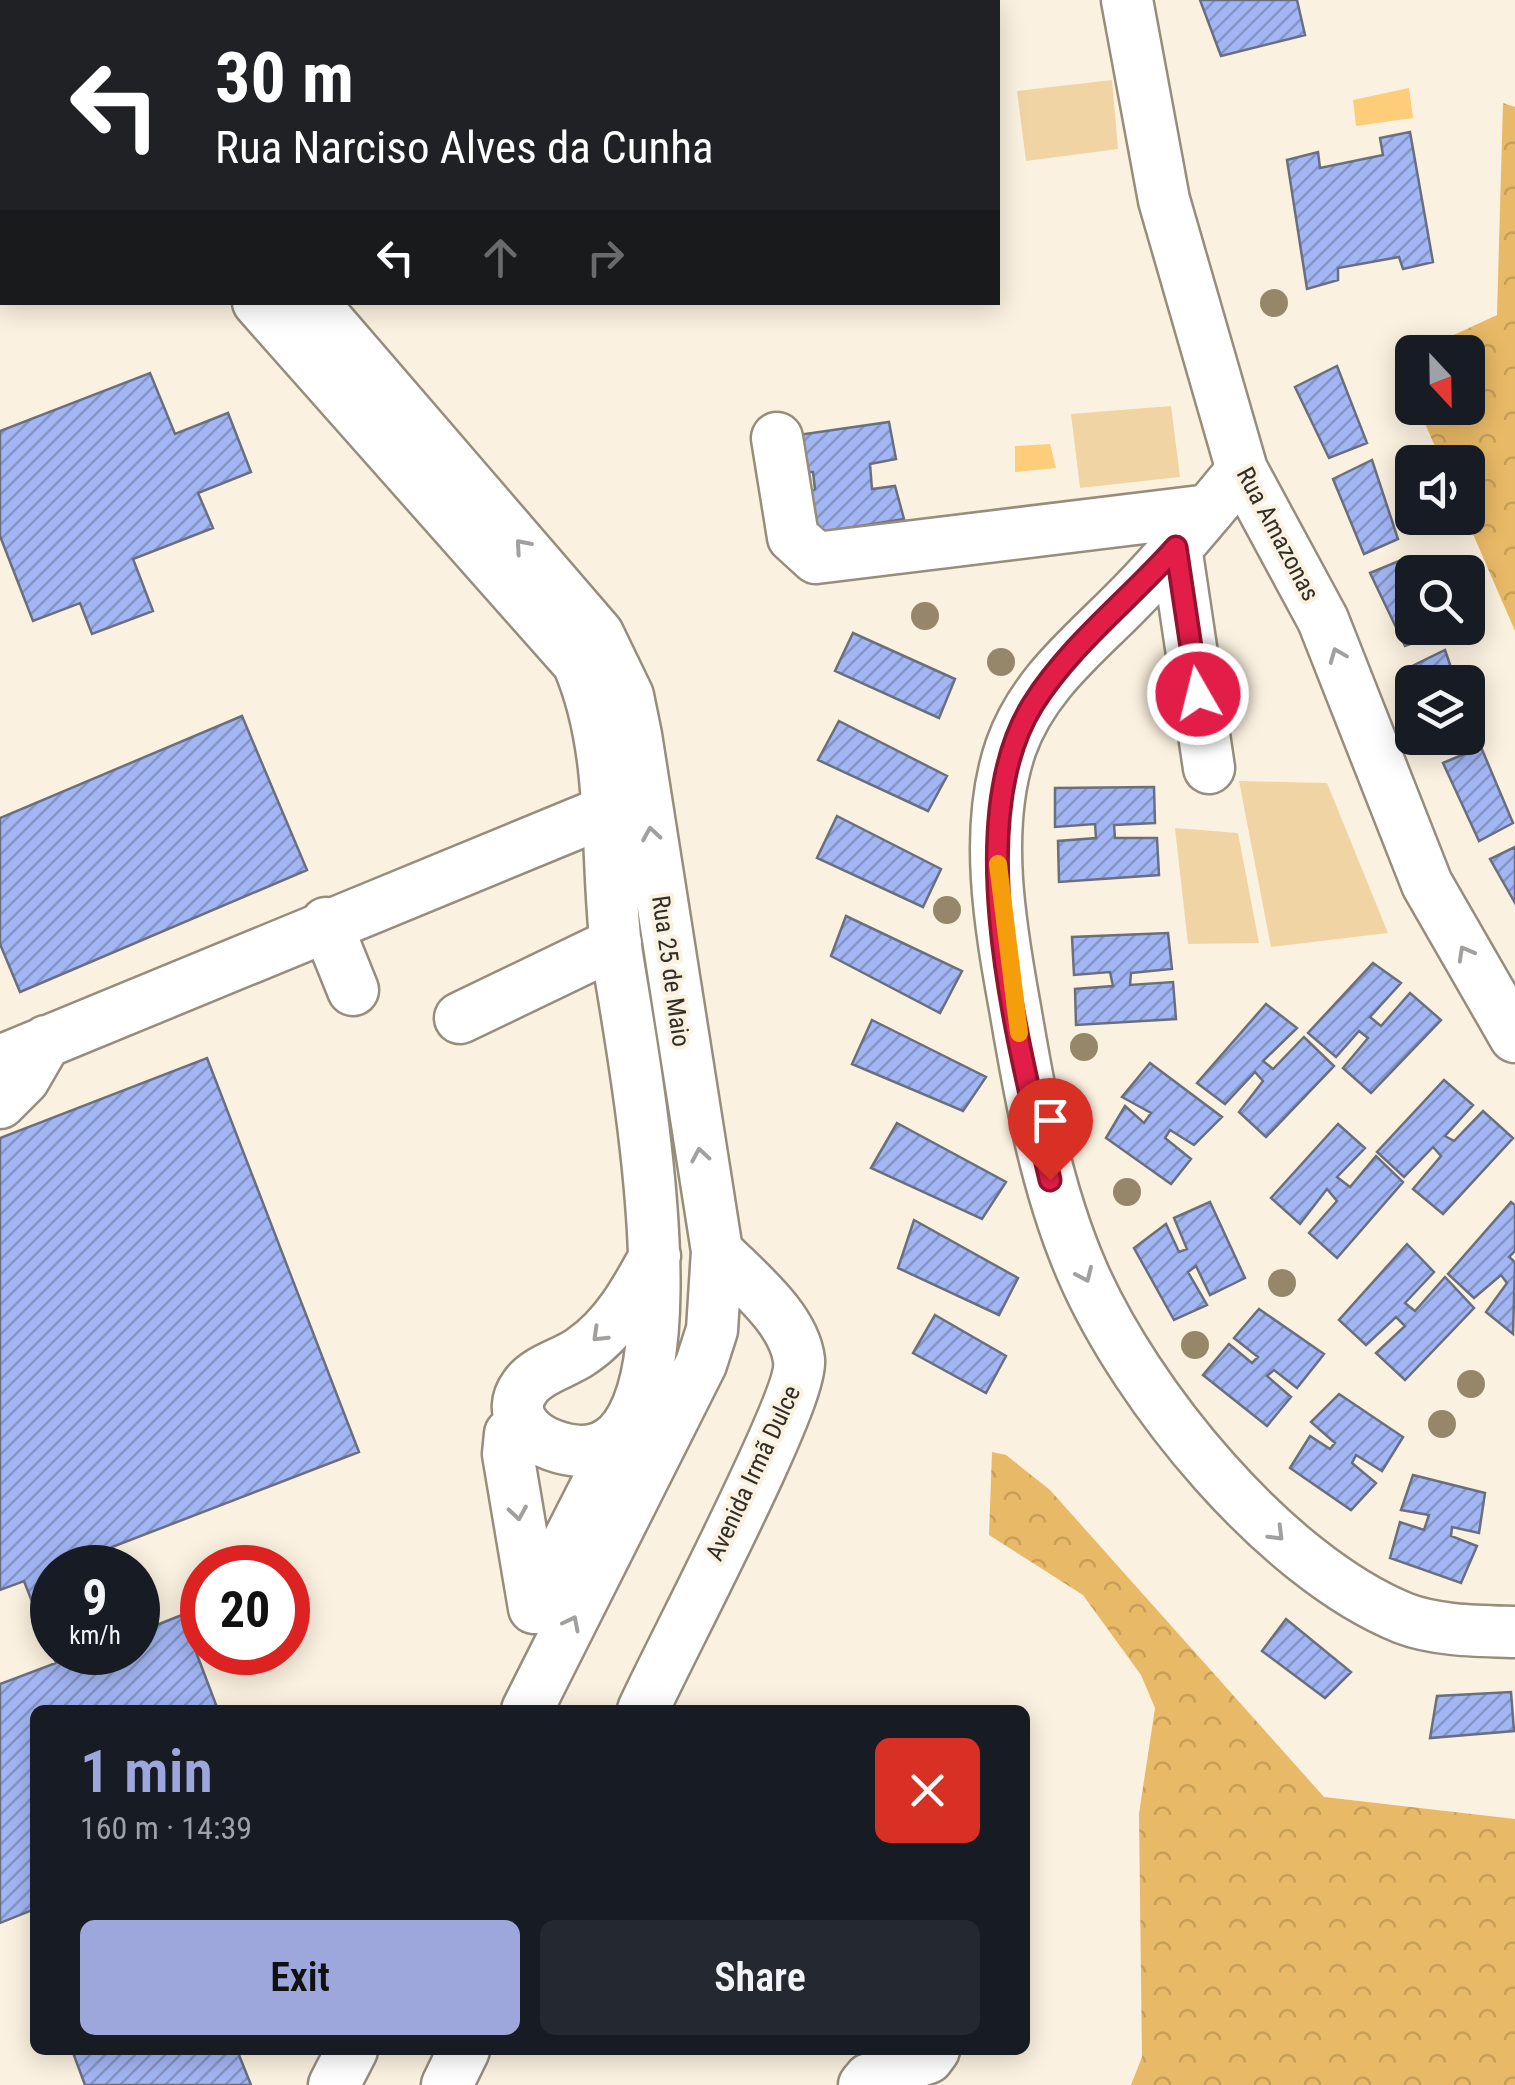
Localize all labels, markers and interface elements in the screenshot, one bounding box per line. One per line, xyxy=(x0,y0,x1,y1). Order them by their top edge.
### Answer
text: 30 m xyxy=(215,37,354,119)
icon: left xyxy=(50,40,180,170)
text: Rua Narciso Alves da Cunha xyxy=(215,121,714,174)
icon: left xyxy=(368,230,423,285)
icon: ahead xyxy=(473,230,528,285)
icon: right xyxy=(578,230,633,285)
north arrow xyxy=(1395,335,1485,425)
map controls xyxy=(1395,335,1485,755)
button: sound xyxy=(1395,445,1485,535)
street label: Rua Amazonas xyxy=(1231,462,1325,606)
one-way arrow xyxy=(516,540,534,558)
button: search xyxy=(1395,555,1485,645)
position arrow xyxy=(1146,642,1250,746)
one-way arrow xyxy=(1328,647,1349,664)
button: layers xyxy=(1395,665,1485,755)
one-way arrow xyxy=(642,826,663,842)
street label: Rua 25 de Maio xyxy=(646,893,696,1049)
one-way arrow xyxy=(1458,945,1478,963)
pin xyxy=(1008,1078,1093,1181)
icon: arrive xyxy=(1023,1093,1078,1148)
one-way arrow xyxy=(690,1147,711,1164)
one-way arrow xyxy=(1072,1265,1092,1283)
one-way arrow xyxy=(593,1323,611,1341)
street label: Avenida Irmã Dulce xyxy=(700,1381,806,1565)
one-way arrow xyxy=(507,1505,528,1521)
one-way arrow xyxy=(1265,1523,1283,1541)
speed limit sign: 20 xyxy=(180,1545,310,1675)
text: 9 xyxy=(82,1569,108,1627)
one-way arrow xyxy=(560,1616,579,1634)
text: km/h xyxy=(69,1621,121,1650)
text: 1 min xyxy=(80,1736,213,1807)
button: close xyxy=(875,1738,980,1843)
text: 160 m · 14:39 xyxy=(80,1809,252,1847)
button: Exit xyxy=(80,1920,520,2035)
button: Share xyxy=(540,1920,980,2035)

